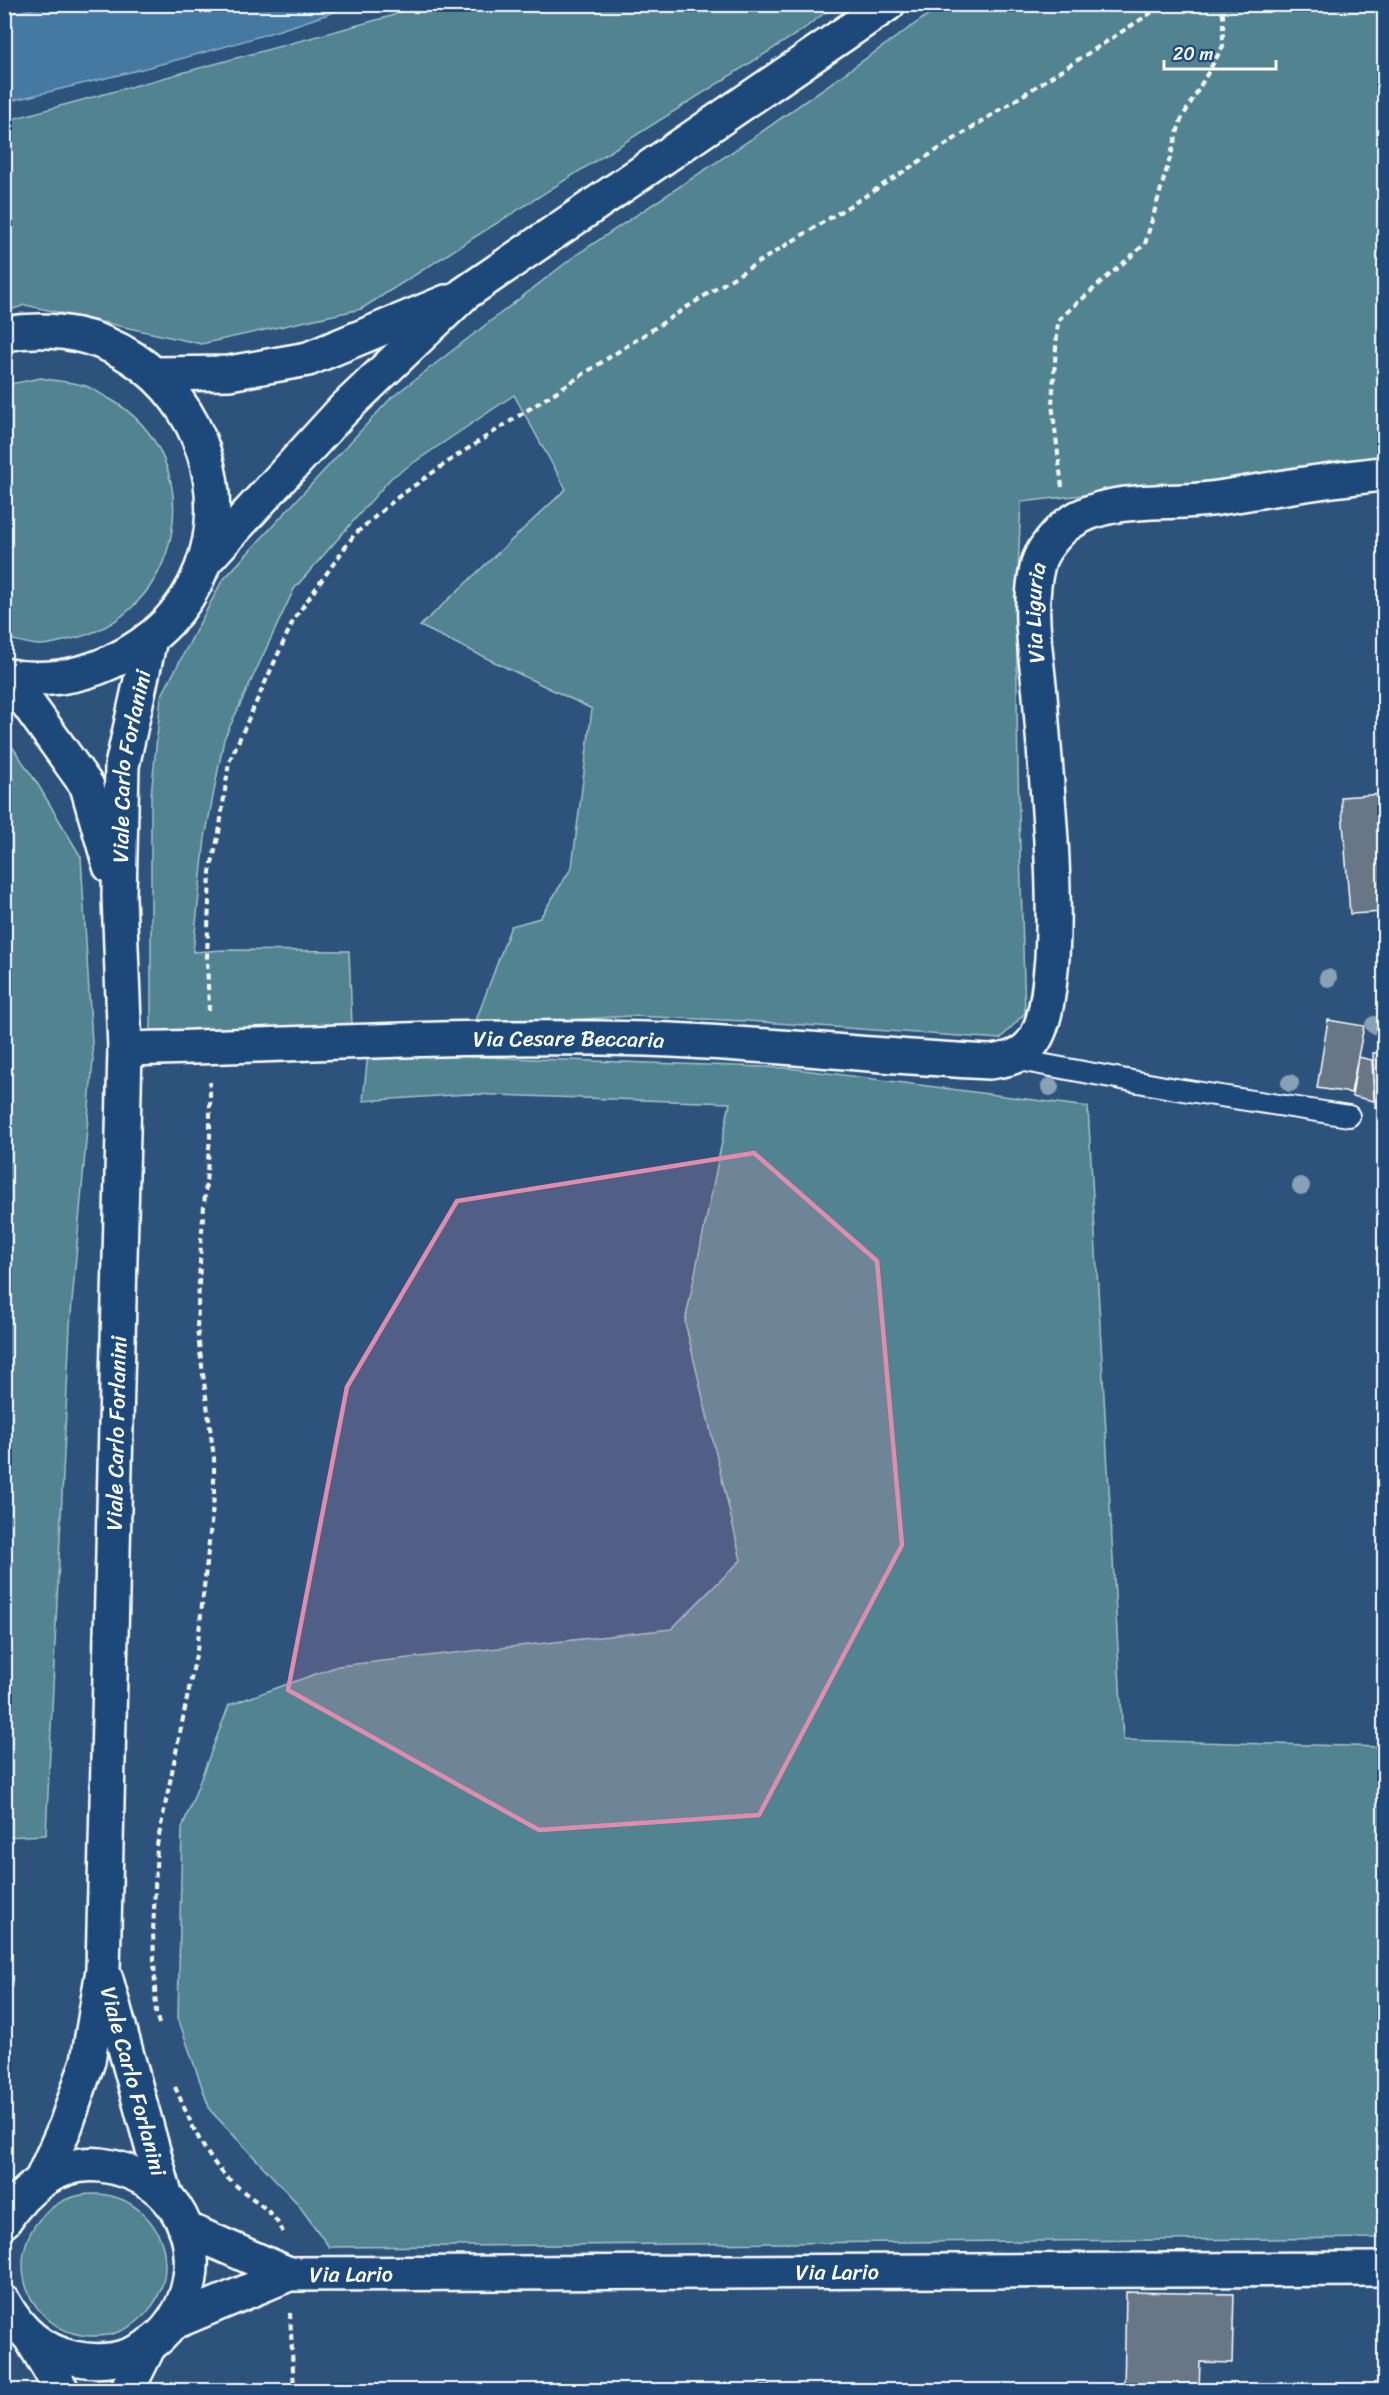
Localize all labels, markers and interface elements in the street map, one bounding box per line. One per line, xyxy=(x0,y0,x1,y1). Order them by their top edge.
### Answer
scale bar xyxy=(1164,33,1276,71)
text: 20 m xyxy=(1173,38,1213,70)
street label: Via Liguria xyxy=(1013,558,1057,665)
street label: Viale Carlo Forlanini xyxy=(100,665,162,863)
street label: Via Cesare Beccaria xyxy=(473,1018,665,1059)
street label: Viale Carlo Forlanini xyxy=(94,1334,138,1531)
street label: Viale Carlo Forlanini xyxy=(89,1982,179,2181)
street label: Via Lario xyxy=(795,2252,879,2291)
street label: Via Lario xyxy=(309,2254,393,2293)

